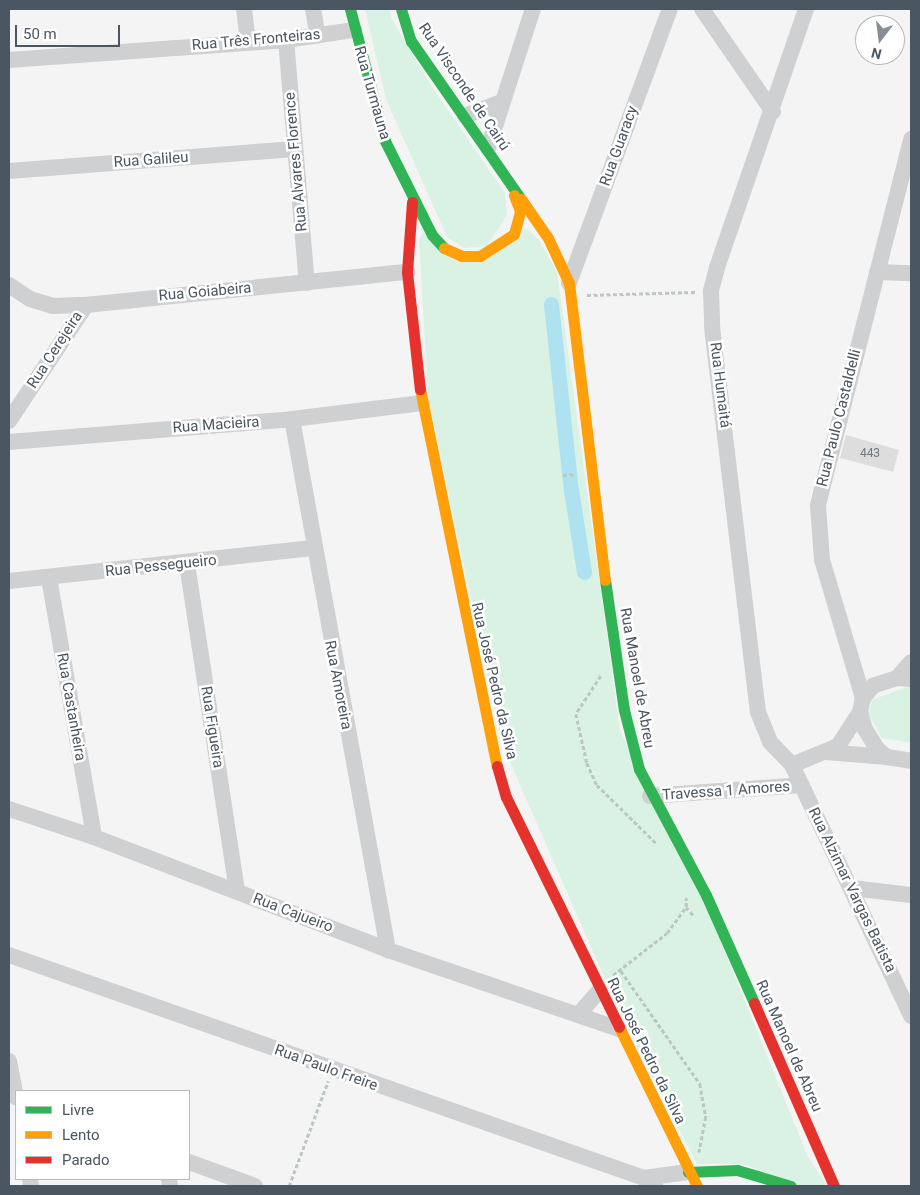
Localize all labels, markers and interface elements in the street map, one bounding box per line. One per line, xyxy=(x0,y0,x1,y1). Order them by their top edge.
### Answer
scale bar xyxy=(18,15,122,47)
north arrow xyxy=(855,15,905,65)
street label: Rua Visconde de Cairú xyxy=(415,20,513,154)
text: 50 m xyxy=(23,25,57,43)
street label: Rua Três Fronteiras xyxy=(191,25,321,55)
street label: Rua Turmauna xyxy=(350,44,394,142)
text: N xyxy=(870,45,883,63)
street label: Rua Alvares Florence xyxy=(281,91,311,233)
street label: Rua Guaracy xyxy=(596,103,642,189)
street label: Rua Galileu xyxy=(113,148,189,172)
street label: Rua Goiabeira xyxy=(158,279,252,305)
street label: Rua Cerejeira xyxy=(23,308,87,392)
street label: Rua Humaitá xyxy=(706,341,734,429)
street label: Rua Paulo Castaldelli xyxy=(813,347,865,489)
street label: Rua Macieira xyxy=(172,413,260,437)
house number: 443 xyxy=(860,447,880,461)
street label: Rua Pessegueiro xyxy=(104,551,218,581)
street label: Rua José Pedro da Silva xyxy=(467,601,521,761)
street label: Rua Manoel de Abreu xyxy=(616,606,658,750)
street label: Rua Amoreira xyxy=(321,639,355,731)
street label: Rua Castanheira xyxy=(53,652,89,762)
street label: Rua Figueira xyxy=(197,685,227,769)
street label: Travessa 1 Amores xyxy=(662,778,790,804)
street label: Rua Alzimar Vargas Batista xyxy=(804,805,900,975)
street label: Rua Cajueiro xyxy=(250,889,336,937)
street label: Rua José Pedro da Silva xyxy=(603,975,689,1127)
street label: Rua Manoel de Abreu xyxy=(752,977,826,1115)
street label: Rua Paulo Freire xyxy=(272,1041,380,1095)
legend xyxy=(15,1090,190,1180)
text: Livre xyxy=(62,1101,94,1119)
text: Lento xyxy=(62,1126,100,1144)
text: Parado xyxy=(62,1151,110,1169)

